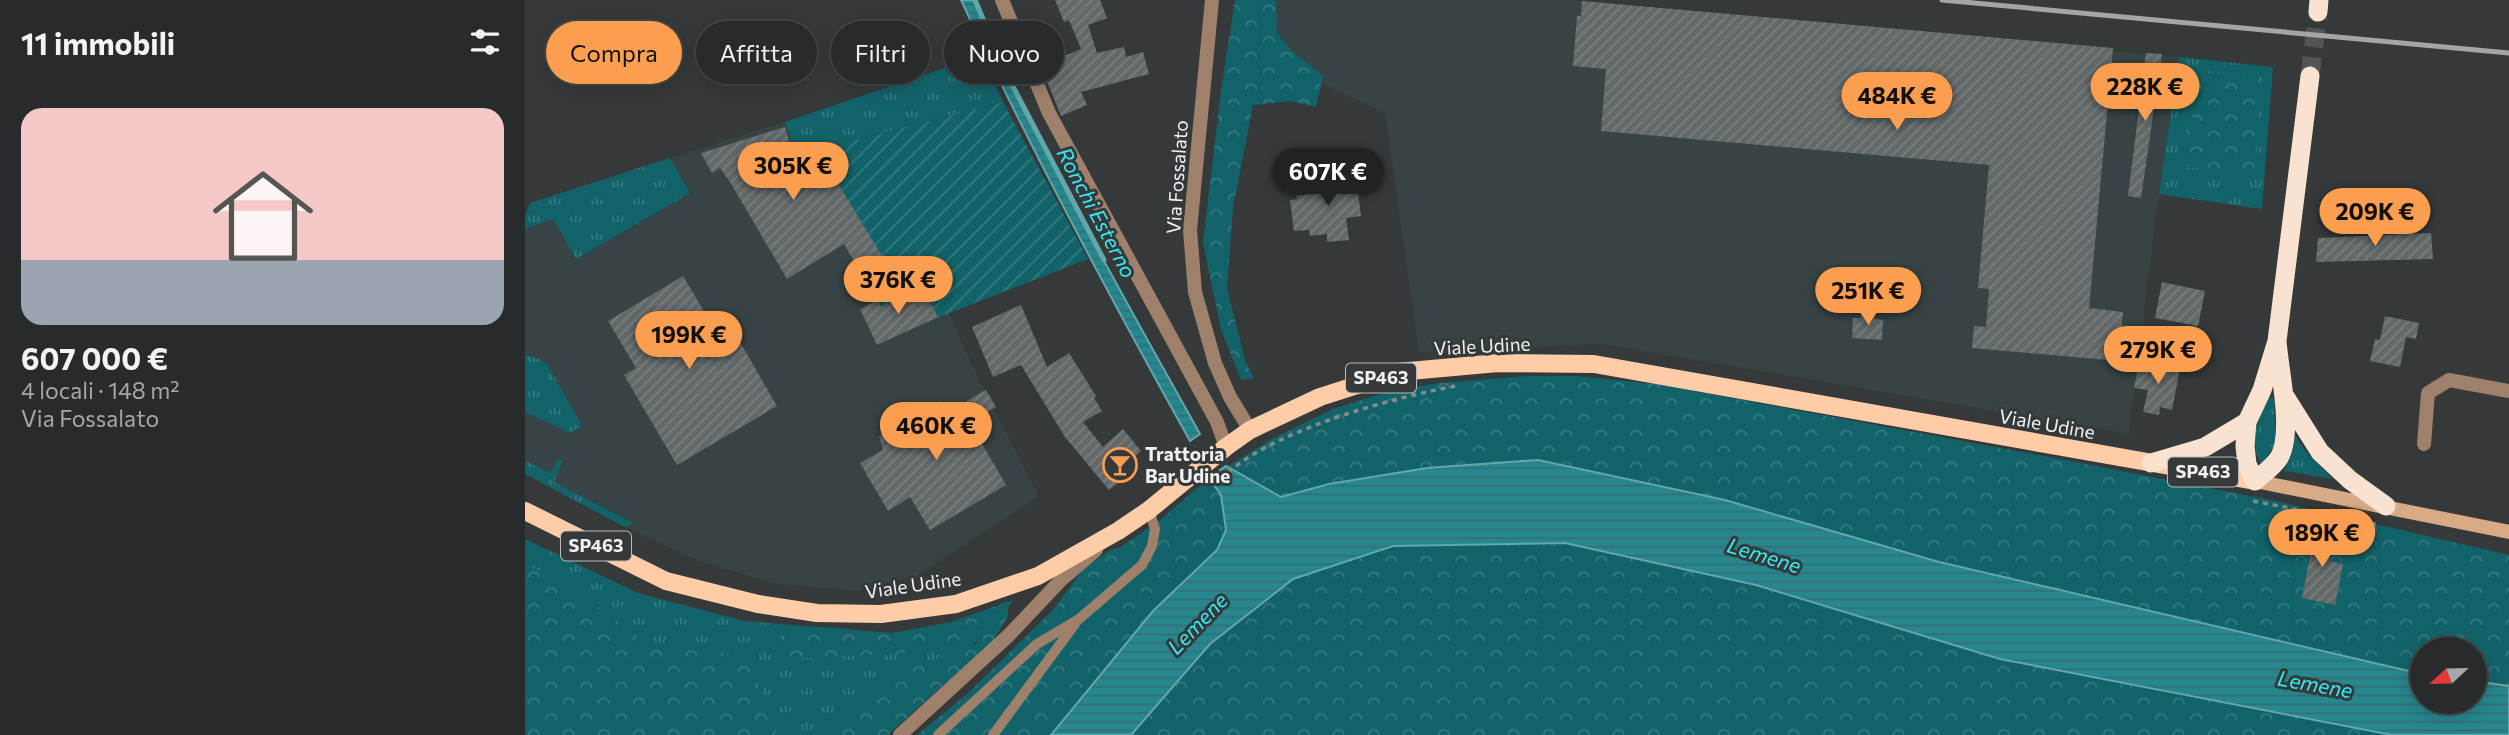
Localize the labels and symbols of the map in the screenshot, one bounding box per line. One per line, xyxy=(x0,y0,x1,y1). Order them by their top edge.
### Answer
pin: 228K € xyxy=(2088,64,2202,123)
pin: 484K € xyxy=(1840,72,1954,132)
street label: Via Fossalato xyxy=(1161,119,1192,235)
pin: 305K € xyxy=(736,142,850,202)
water label: Ronchi Esterno xyxy=(1052,143,1142,282)
pin: 607K € xyxy=(1271,148,1385,208)
pin: 209K € xyxy=(2318,188,2432,248)
pin: 376K € xyxy=(841,256,955,316)
pin: 251K € xyxy=(1811,268,1925,327)
pin: 199K € xyxy=(632,312,746,371)
pin: 279K € xyxy=(2101,326,2215,386)
street label: Viale Udine xyxy=(1433,331,1531,360)
road number: SP463 xyxy=(1346,364,1416,392)
pin: 460K € xyxy=(879,402,993,462)
street label: Viale Udine xyxy=(1997,404,2097,443)
place label: Trattoria Bar Udine xyxy=(1145,442,1230,487)
bar icon: Trattoria Bar Udine xyxy=(1101,446,1139,484)
road number: SP463 xyxy=(2168,458,2238,486)
pin: 189K € xyxy=(2265,510,2379,569)
road number: SP463 xyxy=(561,532,631,560)
water label: Lemene xyxy=(1725,532,1804,578)
street label: Viale Udine xyxy=(863,566,963,603)
water label: Lemene xyxy=(1162,587,1232,659)
north arrow xyxy=(2410,637,2487,714)
water label: Lemene xyxy=(2276,665,2355,702)

